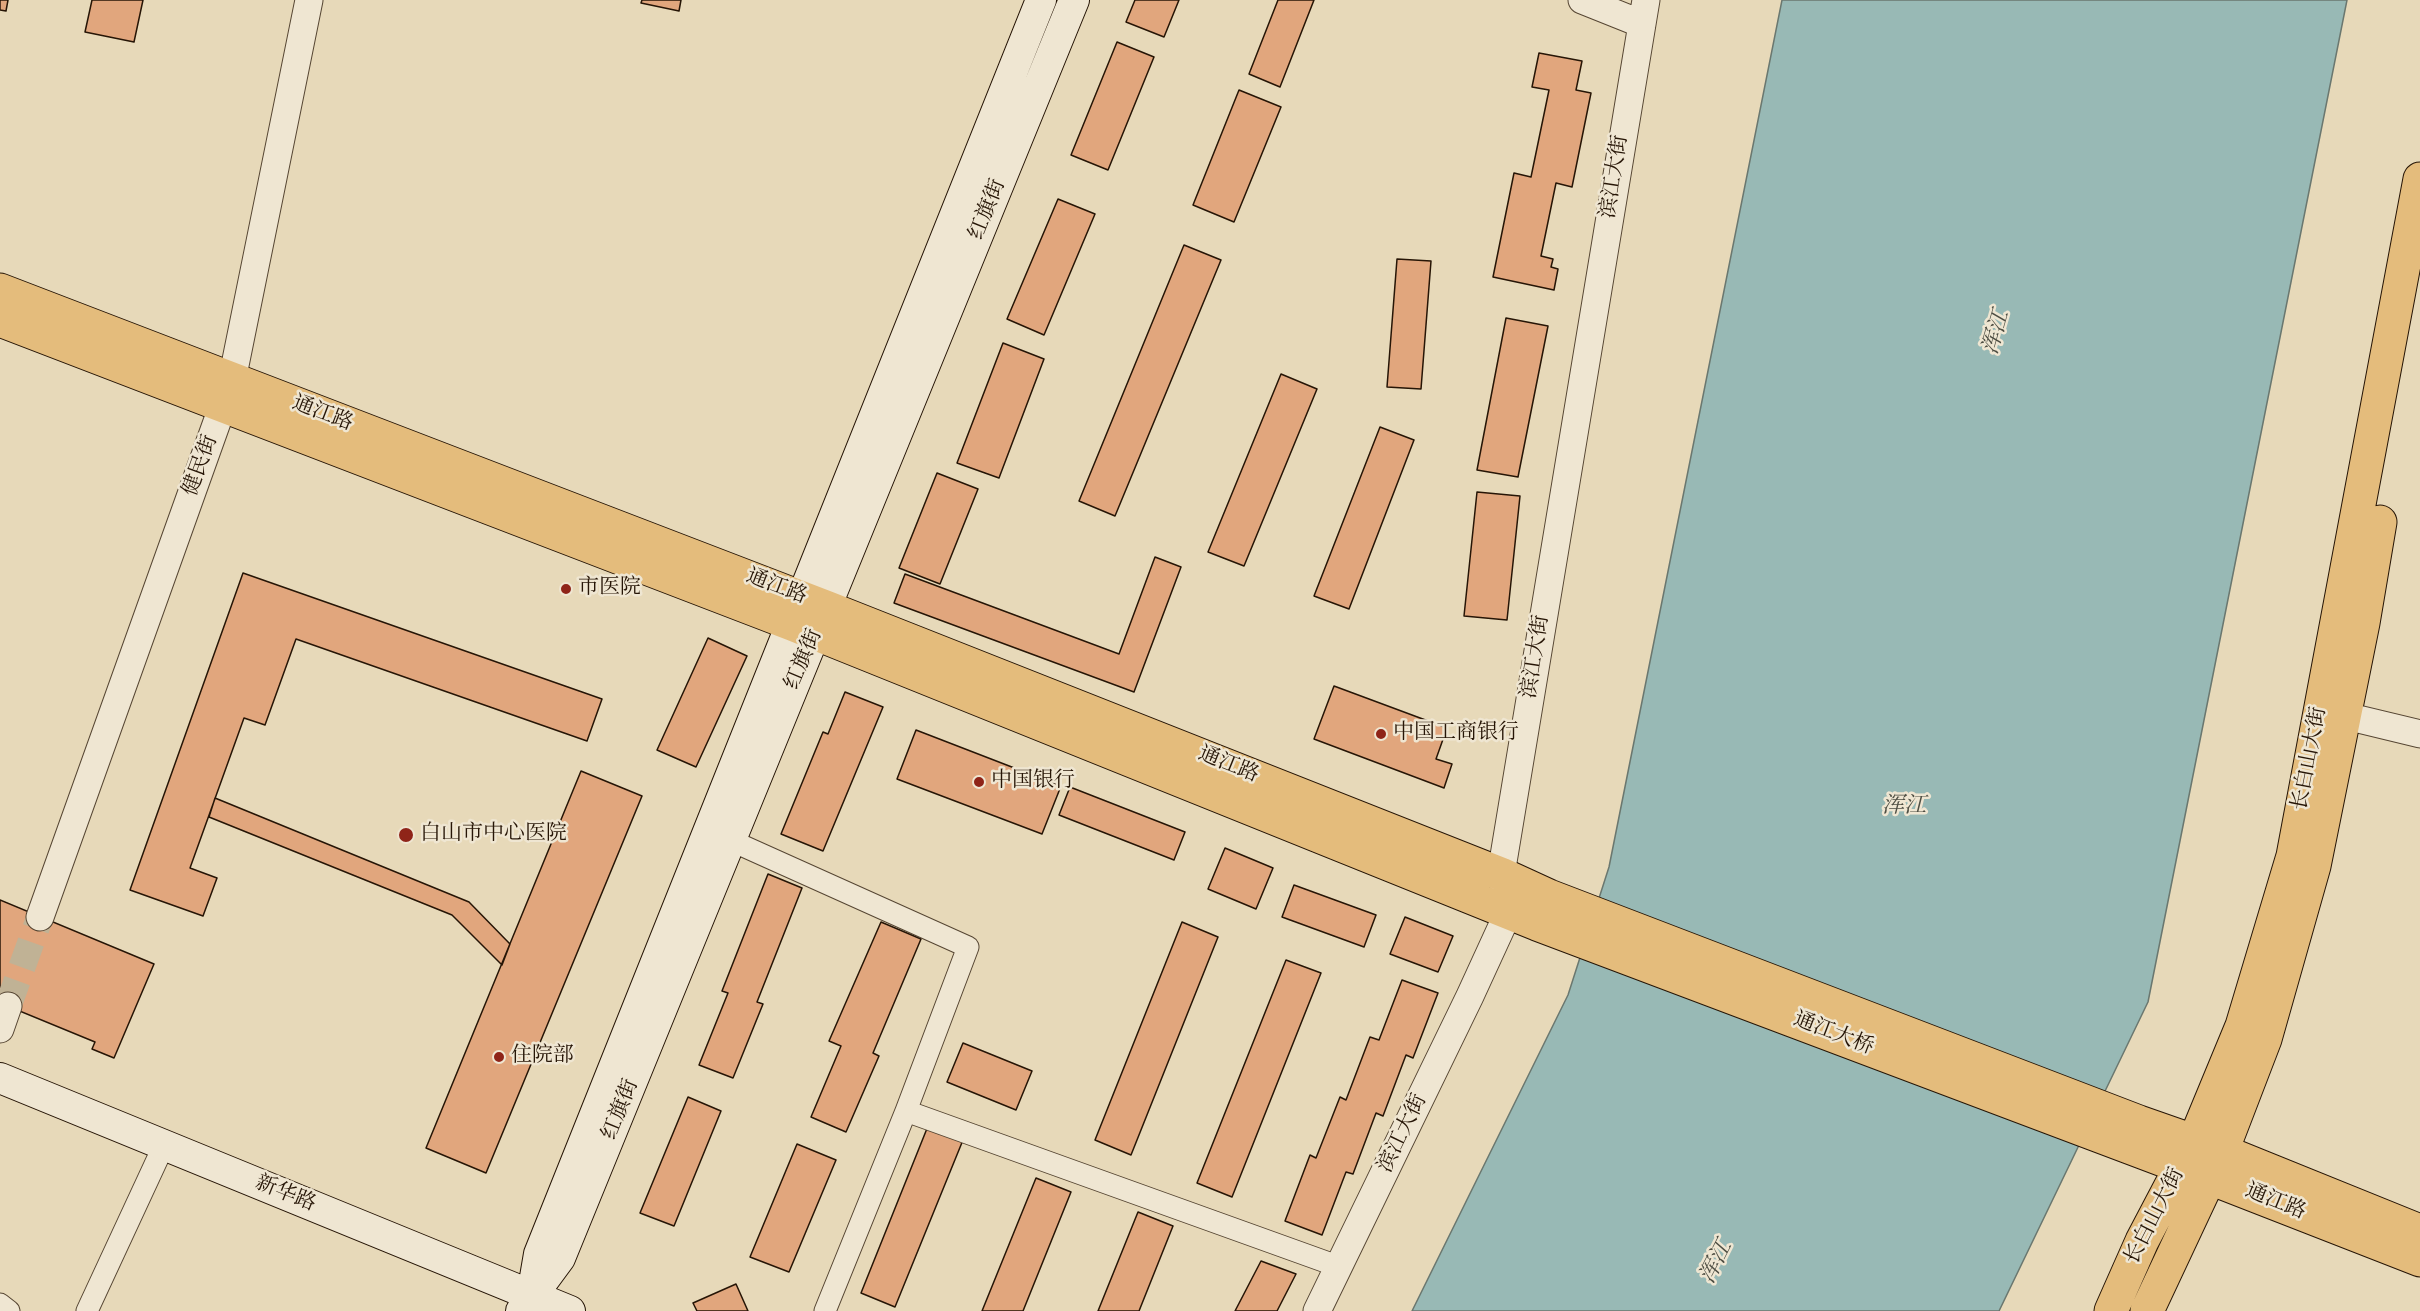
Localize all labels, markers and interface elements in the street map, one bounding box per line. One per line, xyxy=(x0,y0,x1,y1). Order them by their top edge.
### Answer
street label: 滨江大街 xyxy=(1597,134,1635,220)
street label: 红旗街 xyxy=(966,176,1012,244)
water label: 浑江 xyxy=(1979,308,2017,358)
street label: 通江路 xyxy=(288,392,356,438)
street label: 健民街 xyxy=(179,432,225,500)
street label: 通江路 xyxy=(742,565,810,611)
place label: 市医院 xyxy=(578,576,641,602)
marker: 市医院 xyxy=(559,582,573,596)
street label: 滨江大街 xyxy=(1518,614,1556,700)
street label: 红旗街 xyxy=(781,626,829,694)
street label: 长白山大街 xyxy=(2289,705,2333,813)
place label: 中国工商银行 xyxy=(1393,721,1519,747)
marker: 中国工商银行 xyxy=(1374,727,1388,741)
street label: 通江路 xyxy=(1194,743,1262,789)
place label: 中国银行 xyxy=(991,769,1075,795)
marker: 中国银行 xyxy=(972,775,986,789)
water label: 浑江 xyxy=(1882,795,1926,821)
place label: 白山市中心医院 xyxy=(420,822,567,848)
marker: 白山市中心医院 xyxy=(397,826,415,844)
street label: 通江大桥 xyxy=(1789,1008,1877,1062)
place label: 住院部 xyxy=(511,1044,574,1070)
marker: 住院部 xyxy=(492,1050,506,1064)
street label: 红旗街 xyxy=(599,1076,645,1144)
street label: 滨江大街 xyxy=(1374,1091,1434,1177)
street label: 长白山大街 xyxy=(2121,1165,2191,1269)
street label: 新华路 xyxy=(251,1172,319,1218)
street label: 通江路 xyxy=(2241,1180,2309,1226)
water label: 浑江 xyxy=(1696,1237,1740,1289)

